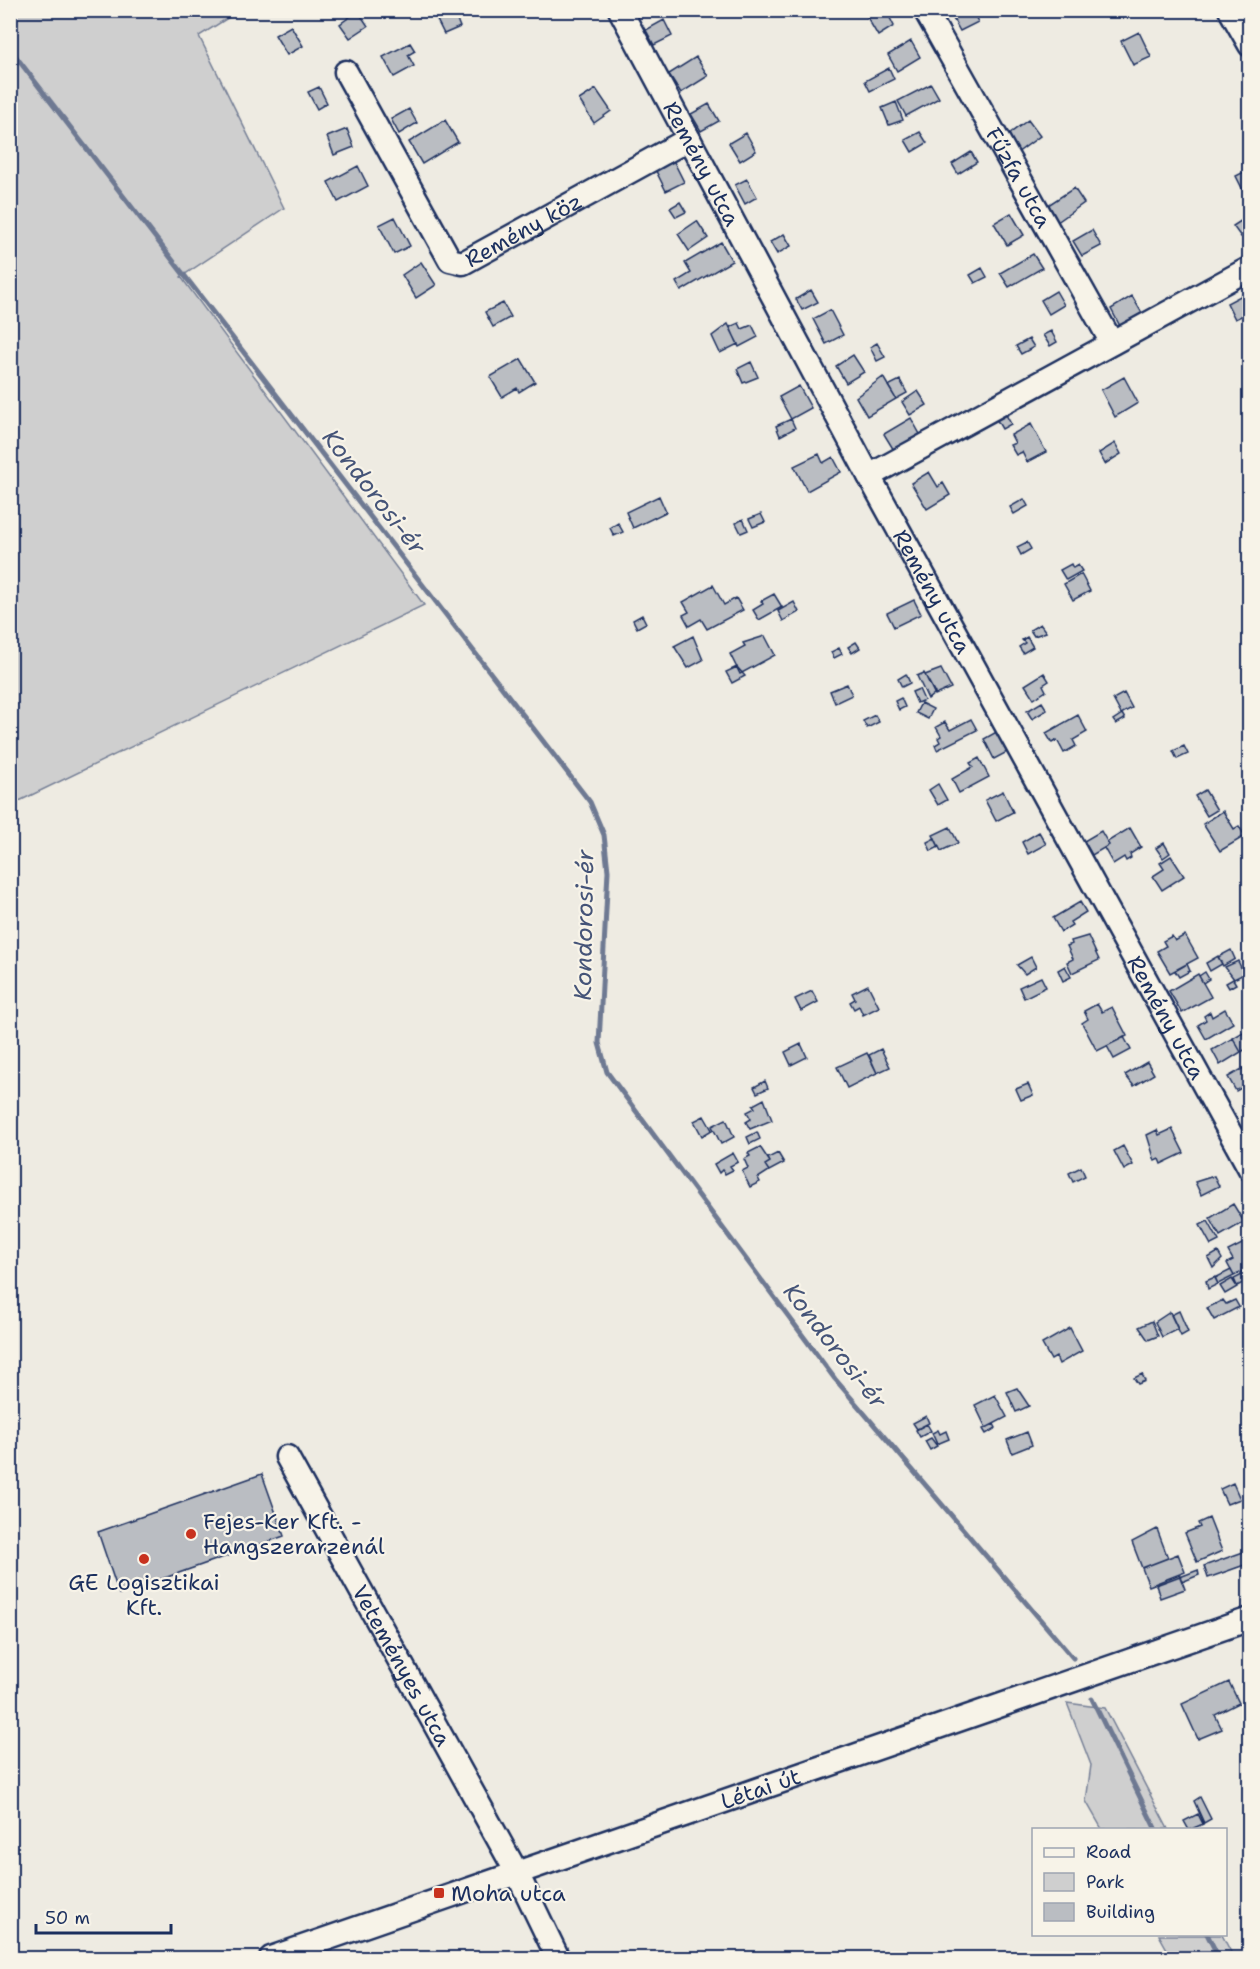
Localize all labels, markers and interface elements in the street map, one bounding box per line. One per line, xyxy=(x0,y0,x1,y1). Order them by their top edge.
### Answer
street label: Remény utca xyxy=(656,96,747,231)
street label: Fűzfa utca xyxy=(979,122,1059,233)
street label: Remény köz xyxy=(460,187,587,274)
water label: Kondorosi-ér xyxy=(315,423,434,562)
street label: Remény utca xyxy=(886,524,978,659)
water label: Kondorosi-ér xyxy=(567,849,601,1001)
street label: Remény utca xyxy=(1120,950,1212,1085)
water label: Kondorosi-ér xyxy=(776,1277,895,1416)
place label: Fejes-Ker Kft. - Hangszerarzenál xyxy=(203,1507,385,1561)
marker: Fejes-Ker Kft. - Hangszerarzenál xyxy=(184,1527,198,1541)
marker: GE Logisztikai Kft. xyxy=(137,1552,151,1566)
place label: GE Logisztikai Kft. xyxy=(68,1568,220,1622)
street label: Veteményes utca xyxy=(346,1580,458,1752)
street label: Létai út xyxy=(717,1762,804,1816)
legend xyxy=(1032,1828,1227,1936)
text: Road xyxy=(1086,1840,1131,1864)
text: Park xyxy=(1086,1870,1125,1894)
place label: Moha utca xyxy=(451,1879,566,1908)
marker: Moha utca xyxy=(432,1886,446,1900)
scale bar xyxy=(36,1897,171,1935)
text: Building xyxy=(1086,1900,1155,1924)
text: 50 m xyxy=(45,1906,90,1930)

